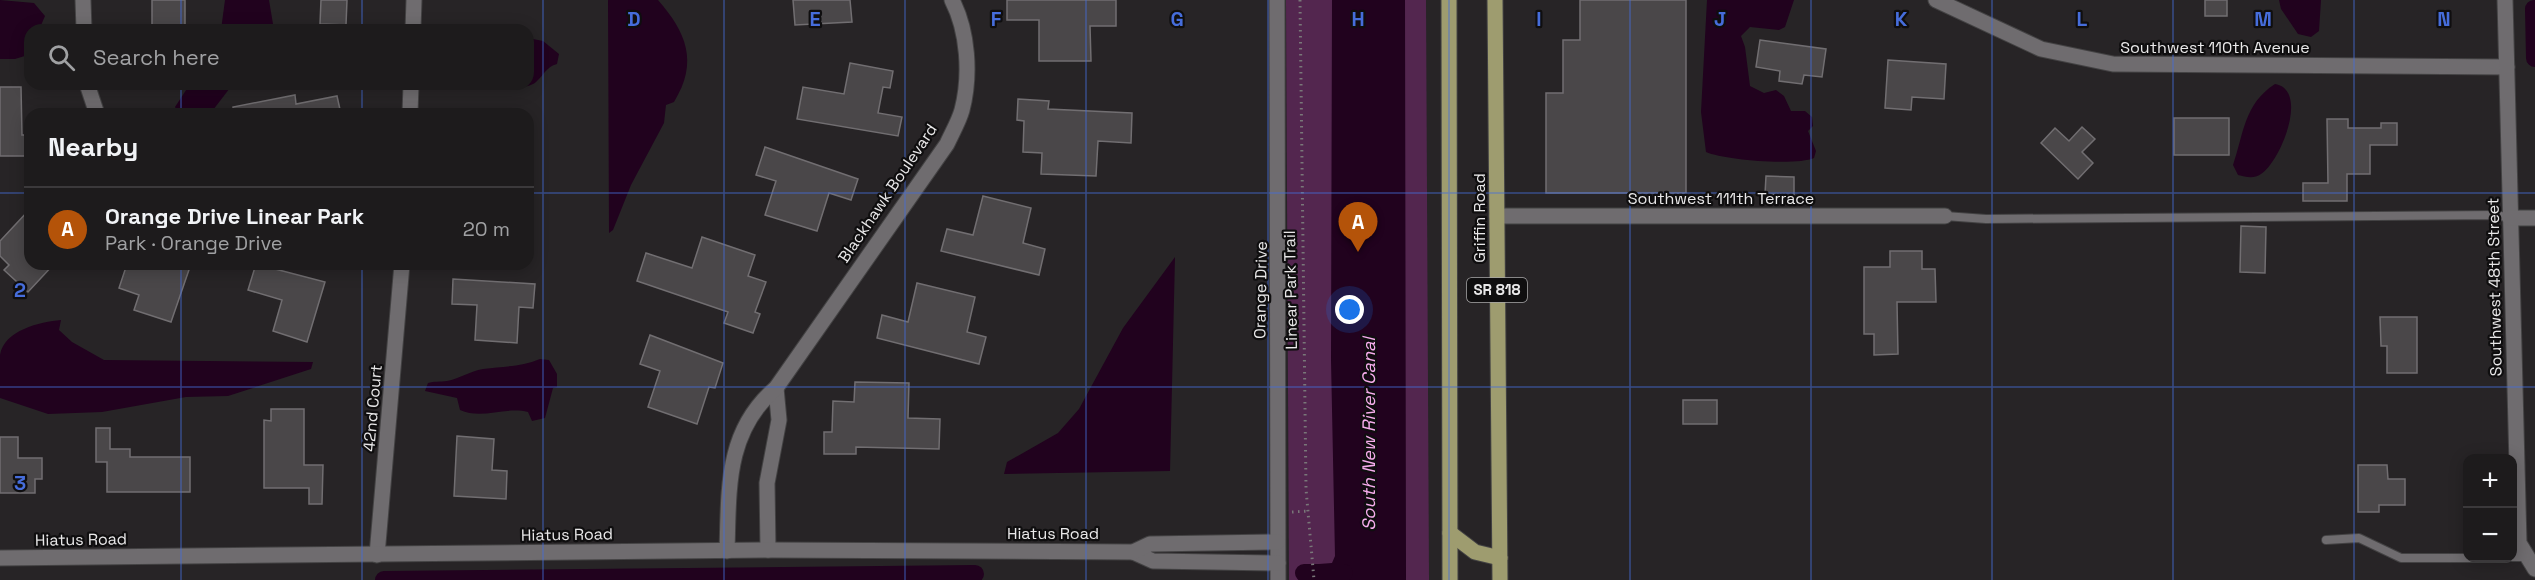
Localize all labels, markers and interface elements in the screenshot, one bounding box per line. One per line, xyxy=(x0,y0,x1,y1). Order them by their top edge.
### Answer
text: D xyxy=(627,6,641,32)
text: E xyxy=(809,6,821,32)
text: F xyxy=(991,6,1002,32)
text: G xyxy=(1170,6,1184,32)
text: H xyxy=(1351,6,1365,32)
text: I xyxy=(1536,6,1542,32)
text: J xyxy=(1714,6,1726,32)
text: K xyxy=(1895,6,1908,32)
text: L xyxy=(2077,6,2088,32)
text: M xyxy=(2254,6,2272,32)
text: N xyxy=(2437,6,2451,32)
search box xyxy=(24,24,534,90)
street label: Southwest 110th Avenue xyxy=(2120,37,2310,58)
icon: search xyxy=(45,41,78,74)
text: Search here xyxy=(93,43,220,71)
street label: Blackhawk Boulevard xyxy=(833,120,942,267)
text: Nearby xyxy=(48,130,138,164)
street label: Griffin Road xyxy=(1469,173,1490,263)
street label: Southwest 111th Terrace xyxy=(1628,188,1814,209)
street label: Southwest 48th Street xyxy=(2482,198,2507,376)
text: Orange Drive Linear Park xyxy=(105,202,364,230)
pin: A xyxy=(1338,202,1378,252)
text: A xyxy=(61,216,74,242)
text: 20 m xyxy=(463,216,510,242)
text: Park · Orange Drive xyxy=(105,230,283,256)
street label: Linear Park Trail xyxy=(1279,230,1302,350)
street label: Orange Drive xyxy=(1249,241,1272,339)
text: 2 xyxy=(14,277,26,303)
road number: SR 818 xyxy=(1467,278,1527,302)
your location xyxy=(1335,295,1364,324)
water label: South New River Canal xyxy=(1357,335,1380,531)
street label: 42nd Court xyxy=(358,364,387,452)
map controls xyxy=(2463,454,2517,562)
button: + xyxy=(2463,454,2517,508)
text: 3 xyxy=(14,470,26,496)
button: − xyxy=(2463,508,2517,562)
street label: Hiatus Road xyxy=(521,523,613,546)
street label: Hiatus Road xyxy=(1007,523,1099,544)
street label: Hiatus Road xyxy=(35,528,127,551)

